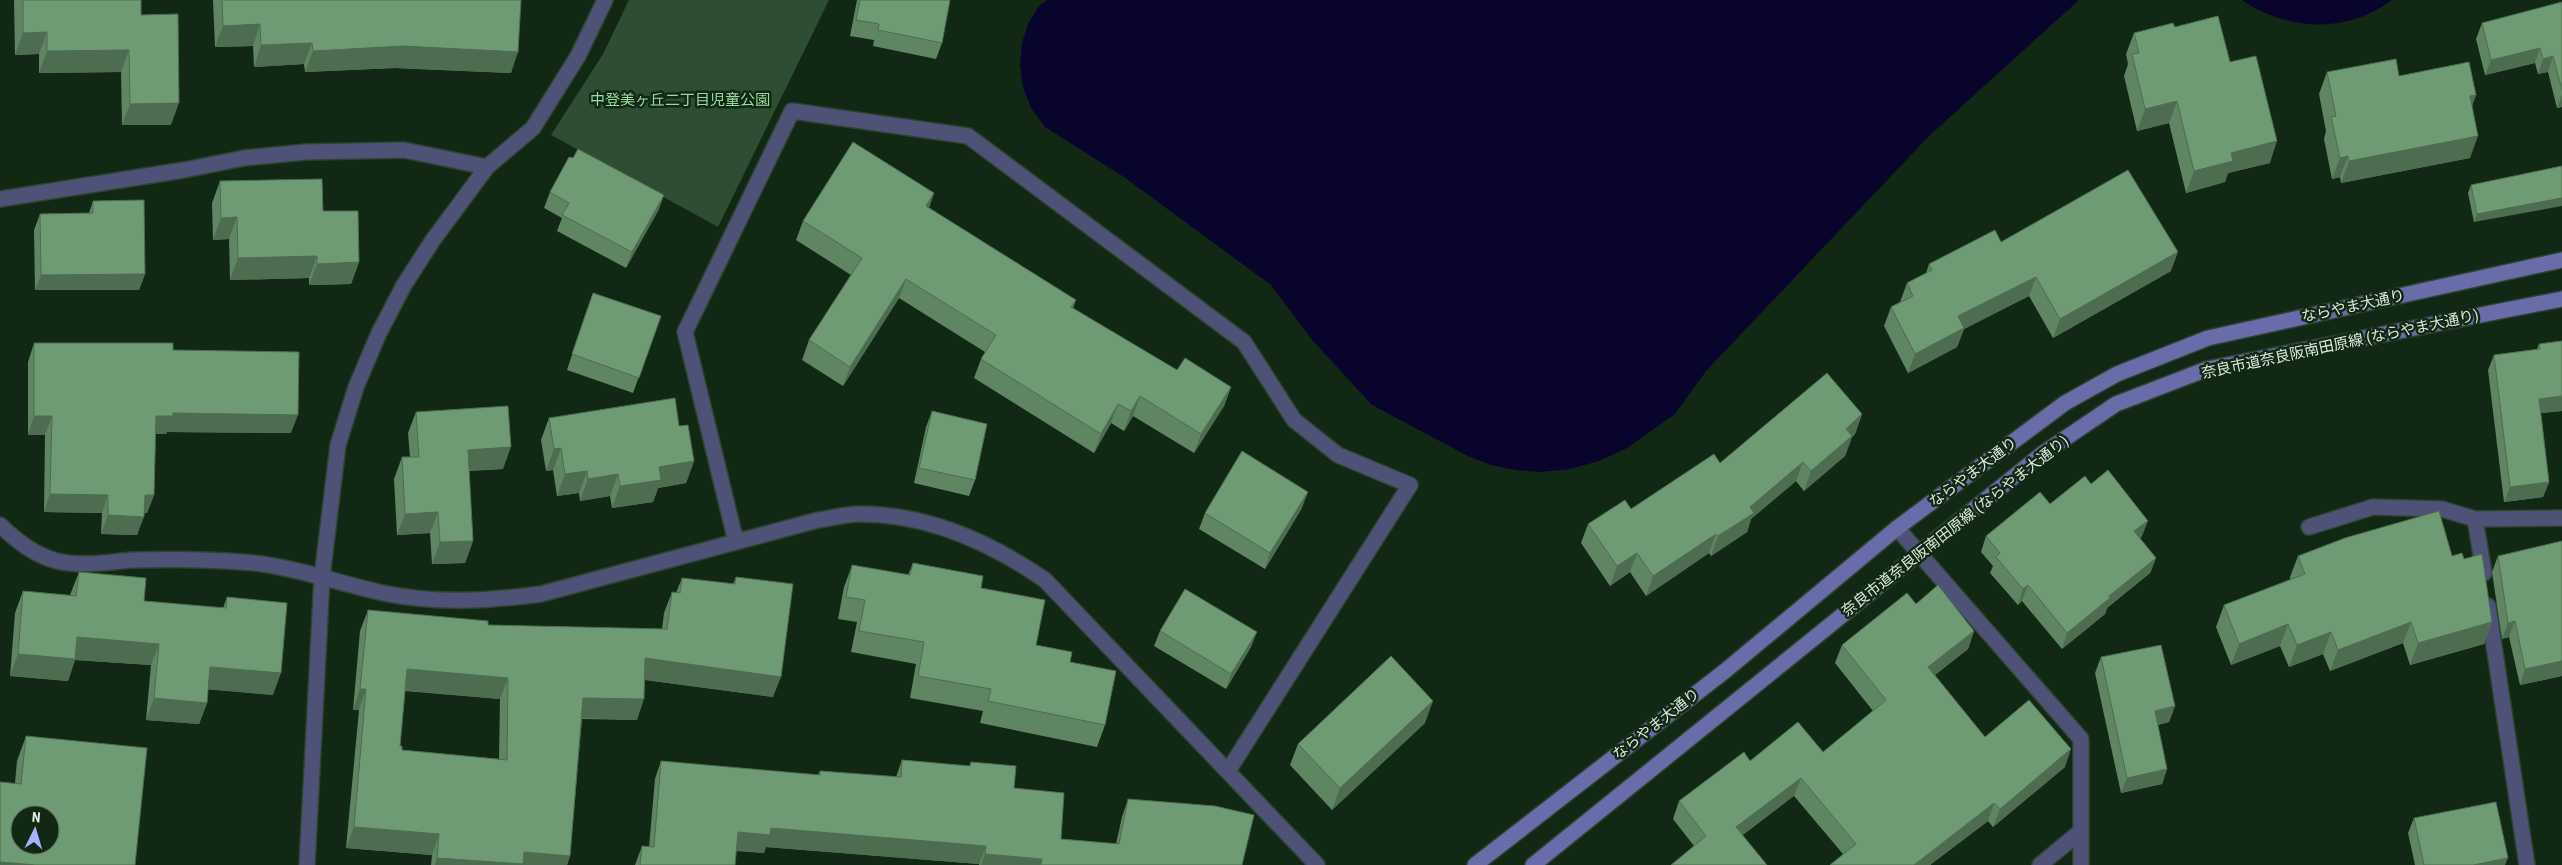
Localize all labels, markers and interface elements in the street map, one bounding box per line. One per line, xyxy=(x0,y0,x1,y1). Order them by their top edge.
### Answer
park label: 中登美ヶ丘二丁目児童公園 xyxy=(590,91,770,109)
street label: ならやま大通り xyxy=(2300,286,2406,326)
street label: 奈良市道奈良阪南田原線 (ならやま大通り) xyxy=(2200,306,2480,382)
street label: 奈良市道奈良阪南田原線 (ならやま大通り) xyxy=(1838,432,2072,620)
street label: ならやま大通り xyxy=(1926,433,2020,511)
street label: ならやま大通り xyxy=(1609,685,1703,763)
north arrow xyxy=(10,805,60,855)
text: N xyxy=(31,809,41,825)

